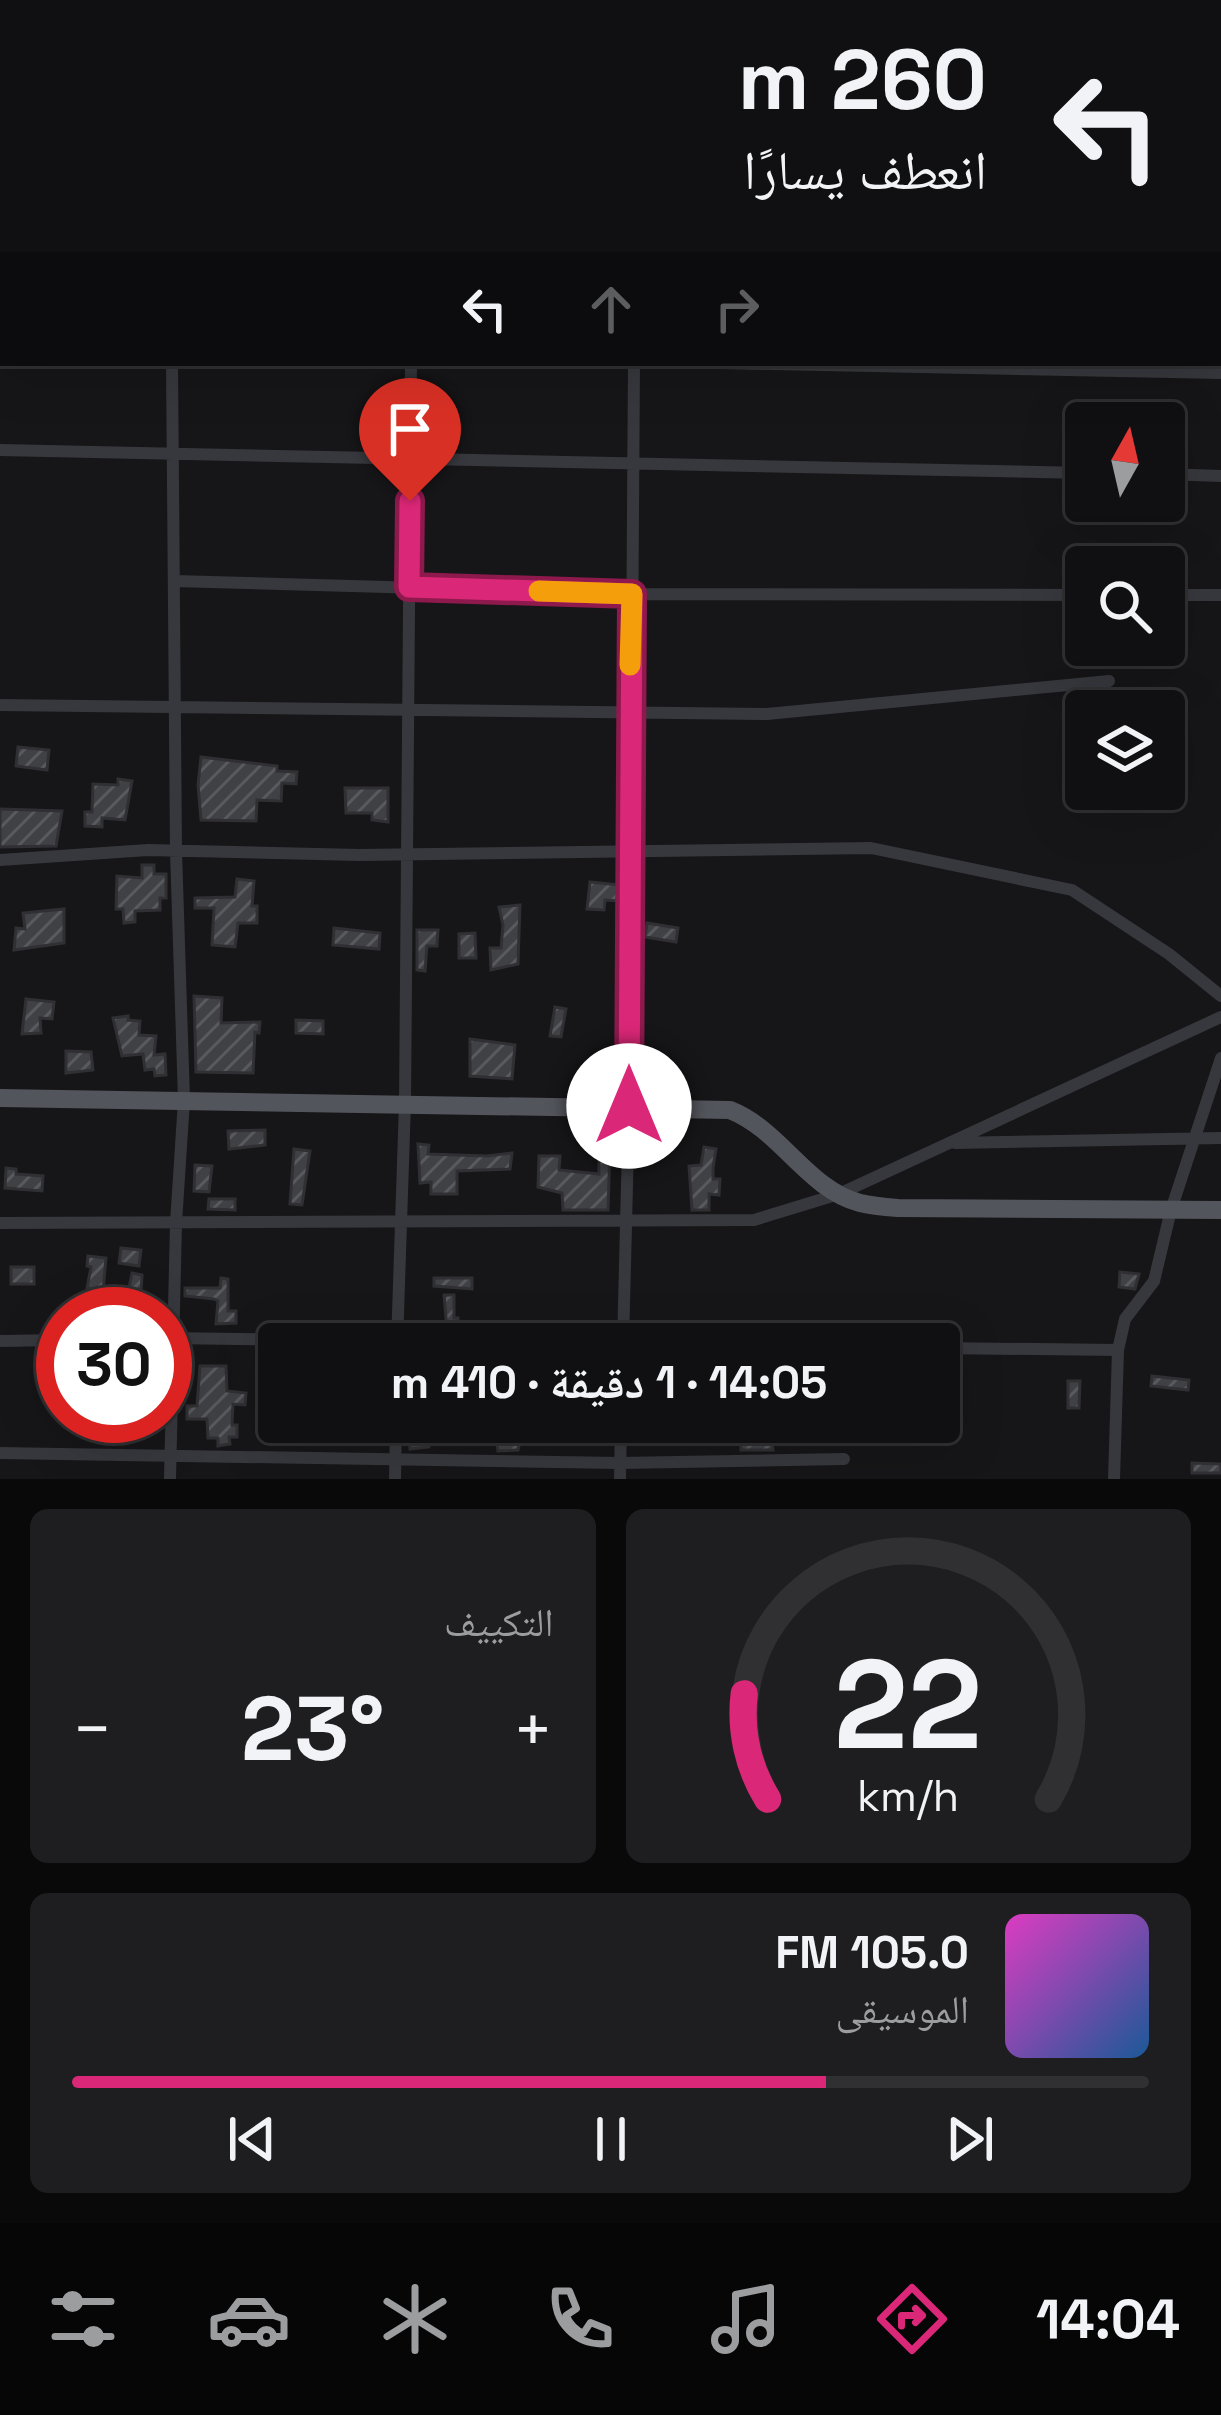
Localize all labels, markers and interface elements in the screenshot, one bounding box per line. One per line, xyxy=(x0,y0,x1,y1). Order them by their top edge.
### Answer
text: 260 m xyxy=(738,26,987,134)
icon: left xyxy=(1029,48,1185,204)
text: انعطف يسارًا xyxy=(743,136,987,205)
icon: left xyxy=(452,276,518,342)
icon: ahead xyxy=(578,276,644,342)
icon: right xyxy=(704,276,770,342)
pin xyxy=(359,378,461,501)
icon: arrive xyxy=(377,396,443,462)
north arrow xyxy=(1065,402,1185,522)
map controls xyxy=(1065,402,1185,810)
button: search xyxy=(1065,546,1185,666)
button: layers xyxy=(1065,690,1185,810)
position arrow xyxy=(566,1043,692,1169)
speed limit sign: 30 xyxy=(36,1287,192,1443)
text: 14:05 · 1 دقيقة · 410 m xyxy=(391,1354,827,1411)
text: التكييف xyxy=(444,1598,554,1647)
text: 22 xyxy=(834,1625,982,1784)
text: 23° xyxy=(241,1671,385,1786)
text: − xyxy=(72,1687,113,1771)
text: + xyxy=(513,1687,553,1771)
text: km/h xyxy=(857,1769,959,1824)
text: 105.0 FM xyxy=(775,1924,969,1981)
text: الموسيقى xyxy=(836,1985,969,2034)
icon: previous xyxy=(219,2106,285,2172)
icon: pause xyxy=(578,2106,644,2172)
icon: next xyxy=(937,2106,1003,2172)
icon: filters xyxy=(41,2277,125,2361)
icon: car xyxy=(207,2277,291,2361)
icon: climate xyxy=(373,2277,457,2361)
icon: phone xyxy=(538,2277,622,2361)
icon: music xyxy=(704,2277,788,2361)
icon: directions xyxy=(870,2277,954,2361)
text: 14:04 xyxy=(1036,2285,1180,2354)

